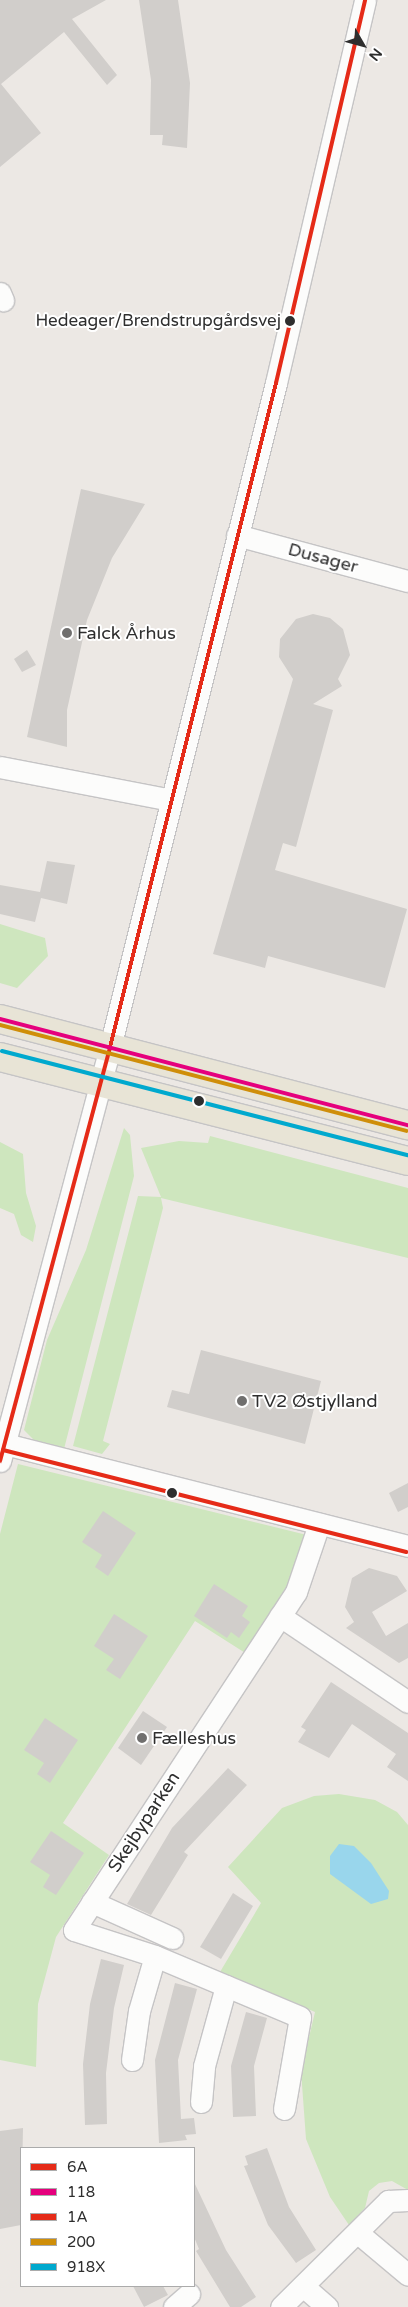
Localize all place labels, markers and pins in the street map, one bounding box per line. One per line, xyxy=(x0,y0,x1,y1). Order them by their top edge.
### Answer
place label: Hedeager/Brendstrupgårdsvej xyxy=(36,311,281,331)
marker: Hedeager/Brendstrupgårdsvej xyxy=(285,316,295,326)
place label: Falck Århus xyxy=(77,622,176,644)
marker: Falck Århus xyxy=(61,627,73,639)
unlabelled marker xyxy=(194,1096,204,1106)
place label: TV2 Østjylland xyxy=(252,1390,378,1412)
marker: TV2 Østjylland xyxy=(236,1395,248,1407)
unlabelled marker xyxy=(167,1488,177,1498)
place label: Fælleshus xyxy=(152,1727,236,1749)
marker: Fælleshus xyxy=(136,1732,148,1744)

